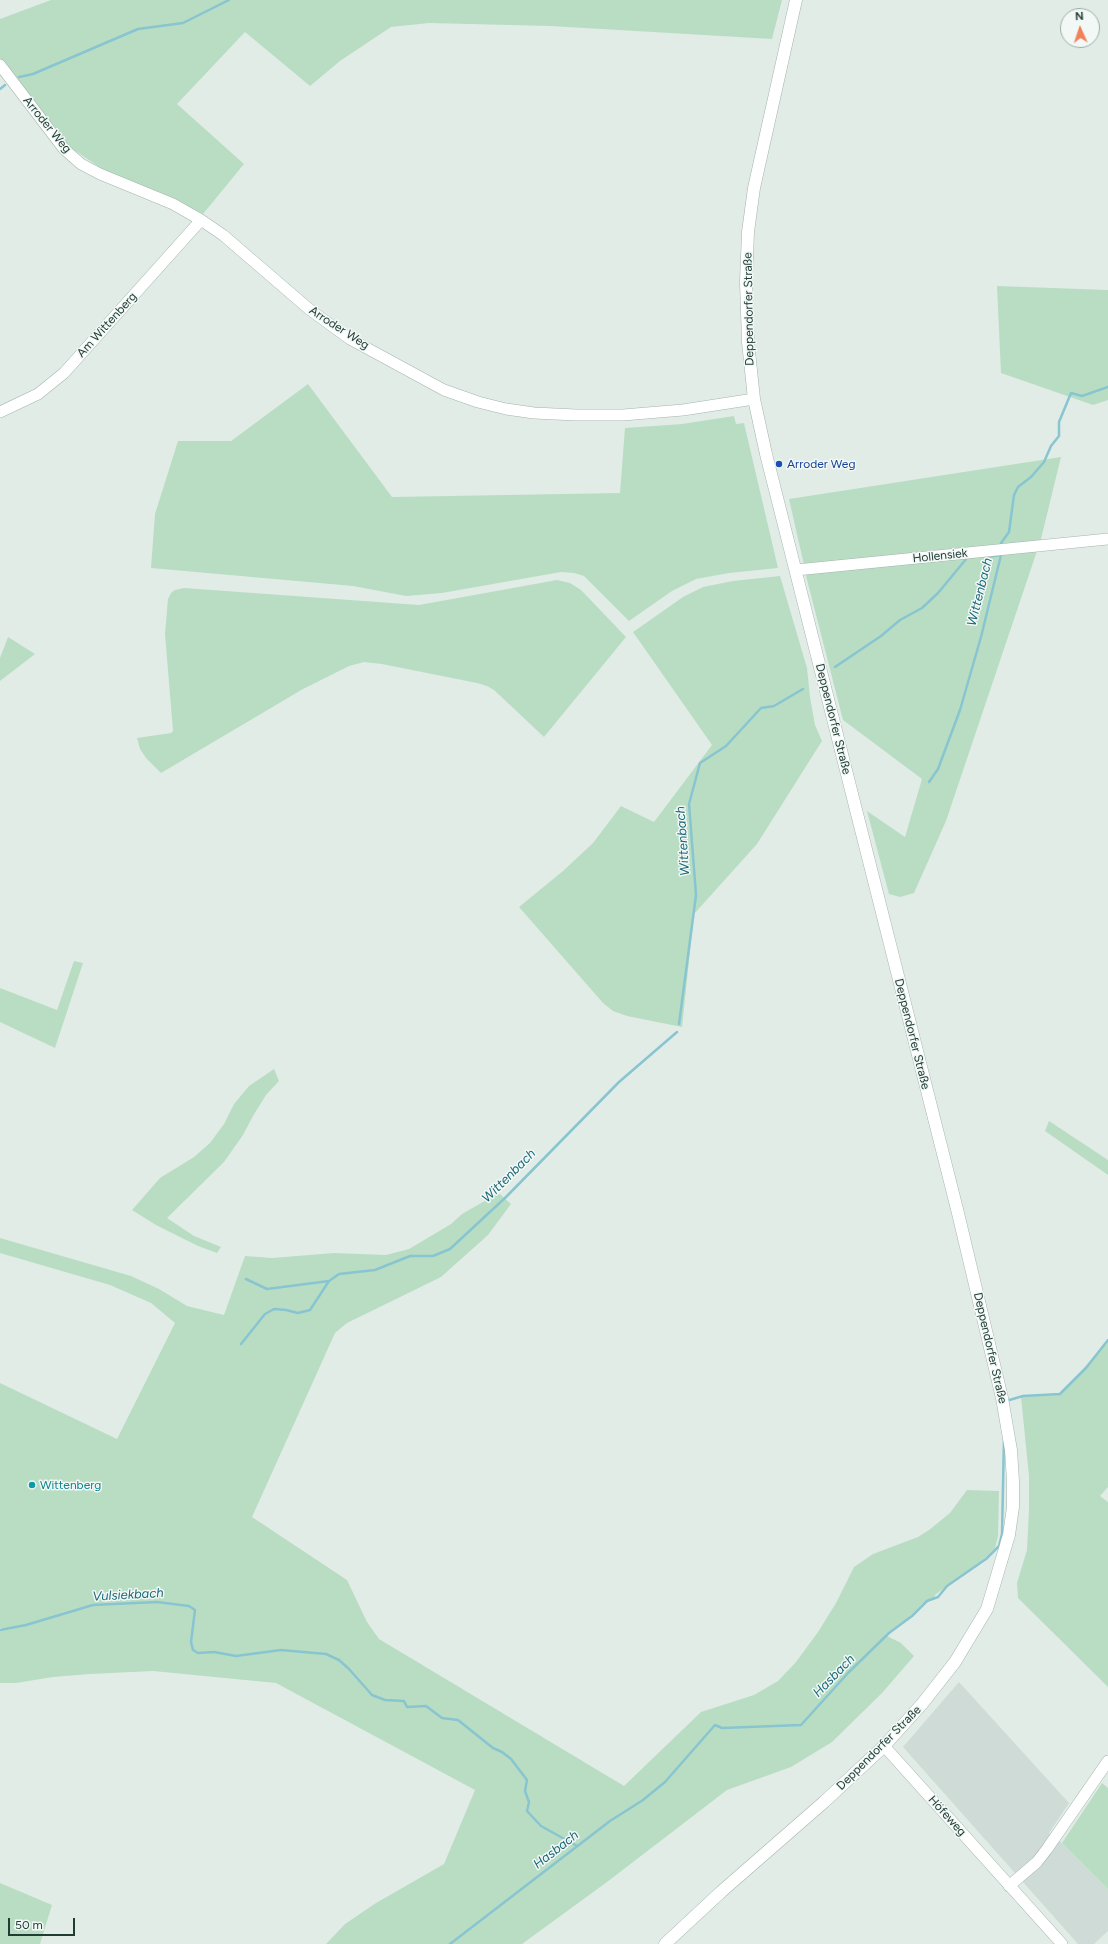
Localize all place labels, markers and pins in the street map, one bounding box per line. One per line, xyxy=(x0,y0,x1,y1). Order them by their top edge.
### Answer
place label: Arroder Weg xyxy=(787,457,855,471)
marker: Arroder Weg xyxy=(774,459,784,469)
place label: Wittenberg xyxy=(40,1478,101,1492)
marker: Wittenberg xyxy=(27,1480,37,1490)

